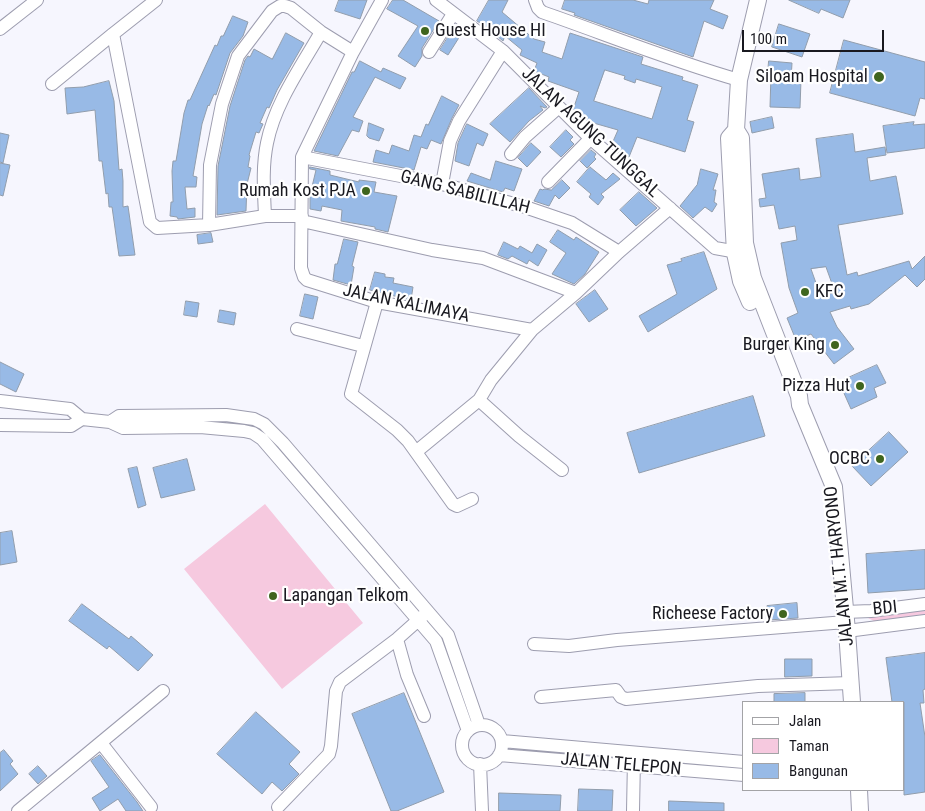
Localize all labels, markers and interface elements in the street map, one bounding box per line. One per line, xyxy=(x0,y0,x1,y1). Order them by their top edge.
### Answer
place label: Guest House HI xyxy=(435,20,546,42)
scale bar xyxy=(745,20,888,52)
marker: Guest House HI xyxy=(419,25,431,37)
text: 100 m xyxy=(750,30,787,48)
street label: JALAN AGUNG TUNGGAL xyxy=(516,63,664,203)
place label: Siloam Hospital xyxy=(756,66,868,88)
marker: Siloam Hospital xyxy=(872,70,886,84)
street label: GANG SABILILLAH xyxy=(398,166,532,220)
place label: Rumah Kost PJA xyxy=(239,180,356,202)
marker: Rumah Kost PJA xyxy=(360,185,372,197)
street label: JALAN KALIMAYA xyxy=(341,280,471,328)
place label: KFC xyxy=(815,281,844,303)
marker: KFC xyxy=(799,286,811,298)
place label: Burger King xyxy=(743,334,825,356)
marker: Burger King xyxy=(829,339,841,351)
place label: Pizza Hut xyxy=(782,375,850,397)
marker: Pizza Hut xyxy=(854,380,866,392)
place label: OCBC xyxy=(829,448,870,470)
marker: OCBC xyxy=(874,453,886,465)
street label: JALAN M.T. HARYONO xyxy=(821,485,859,647)
place label: Lapangan Telkom xyxy=(283,585,409,607)
marker: Lapangan Telkom xyxy=(267,590,279,602)
street label: BDI xyxy=(872,597,898,621)
place label: Richeese Factory xyxy=(652,603,773,625)
marker: Richeese Factory xyxy=(777,608,789,620)
legend xyxy=(742,701,905,791)
text: Jalan xyxy=(789,712,821,730)
text: Taman xyxy=(789,737,829,755)
street label: JALAN TELEPON xyxy=(560,749,682,781)
text: Bangunan xyxy=(789,762,848,780)

